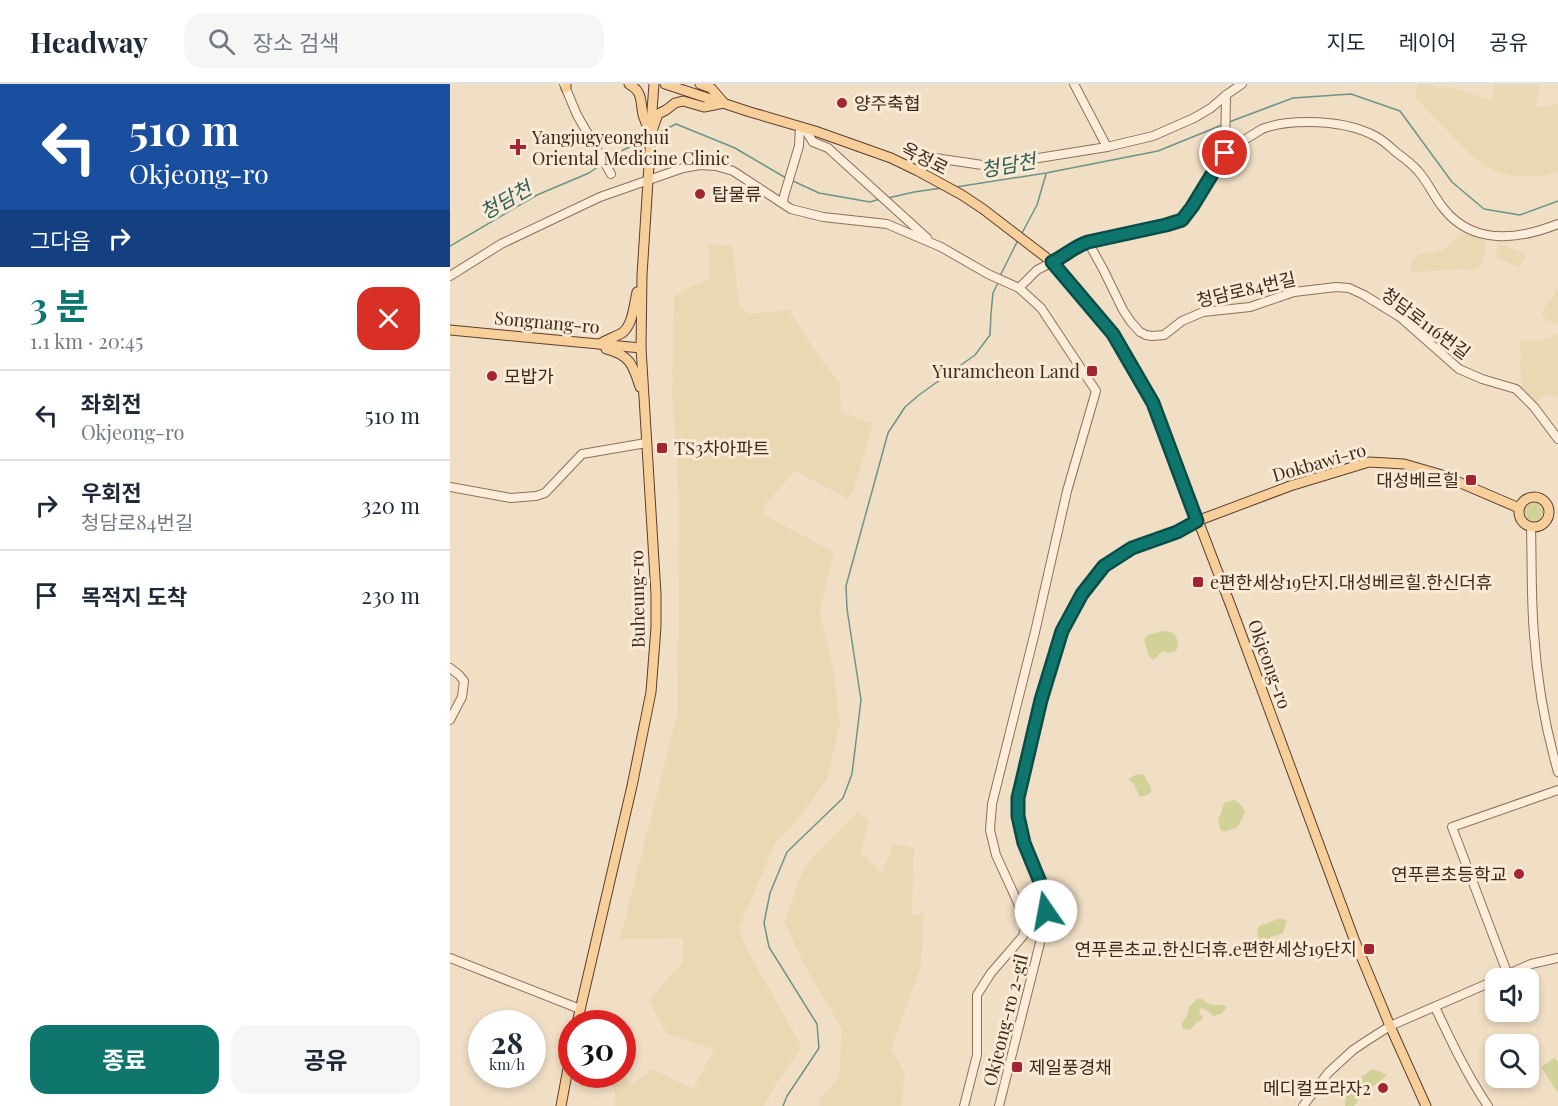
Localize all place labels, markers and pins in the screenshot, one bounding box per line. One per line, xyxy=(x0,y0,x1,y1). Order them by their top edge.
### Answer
place label: 양주축협 xyxy=(854,91,920,115)
marker: 양주축협 xyxy=(835,96,849,110)
place label: Yangjugyeonghui Oriental Medicine Clinic xyxy=(531,125,730,170)
pin xyxy=(1199,127,1250,178)
marker: Yangjugyeonghui Oriental Medicine Clinic xyxy=(509,138,527,156)
place label: 탑물류 xyxy=(712,182,762,206)
marker: 탑물류 xyxy=(693,187,707,201)
place label: Yuramcheon Land xyxy=(931,359,1081,383)
place label: 모밥가 xyxy=(504,364,554,388)
marker: Yuramcheon Land xyxy=(1085,364,1099,378)
marker: 모밥가 xyxy=(485,369,499,383)
place label: TS3차아파트 xyxy=(674,436,769,460)
marker: TS3차아파트 xyxy=(655,441,669,455)
place label: 대성베르힐 xyxy=(1376,468,1459,492)
marker: 대성베르힐 xyxy=(1464,473,1478,487)
place label: e편한세상19단지.대성베르힐.한신더휴 xyxy=(1210,570,1492,594)
marker: e편한세상19단지.대성베르힐.한신더휴 xyxy=(1191,575,1205,589)
place label: 연푸른초등학교 xyxy=(1391,862,1507,886)
marker: 연푸른초등학교 xyxy=(1512,867,1526,881)
place label: 연푸른초교.한신더휴.e편한세상19단지 xyxy=(1075,937,1357,961)
marker: 연푸른초교.한신더휴.e편한세상19단지 xyxy=(1362,942,1376,956)
place label: 제일풍경채 xyxy=(1029,1055,1112,1079)
marker: 제일풍경채 xyxy=(1010,1060,1024,1074)
place label: 메디컬프라자2 xyxy=(1263,1076,1371,1100)
marker: 메디컬프라자2 xyxy=(1376,1081,1390,1095)

